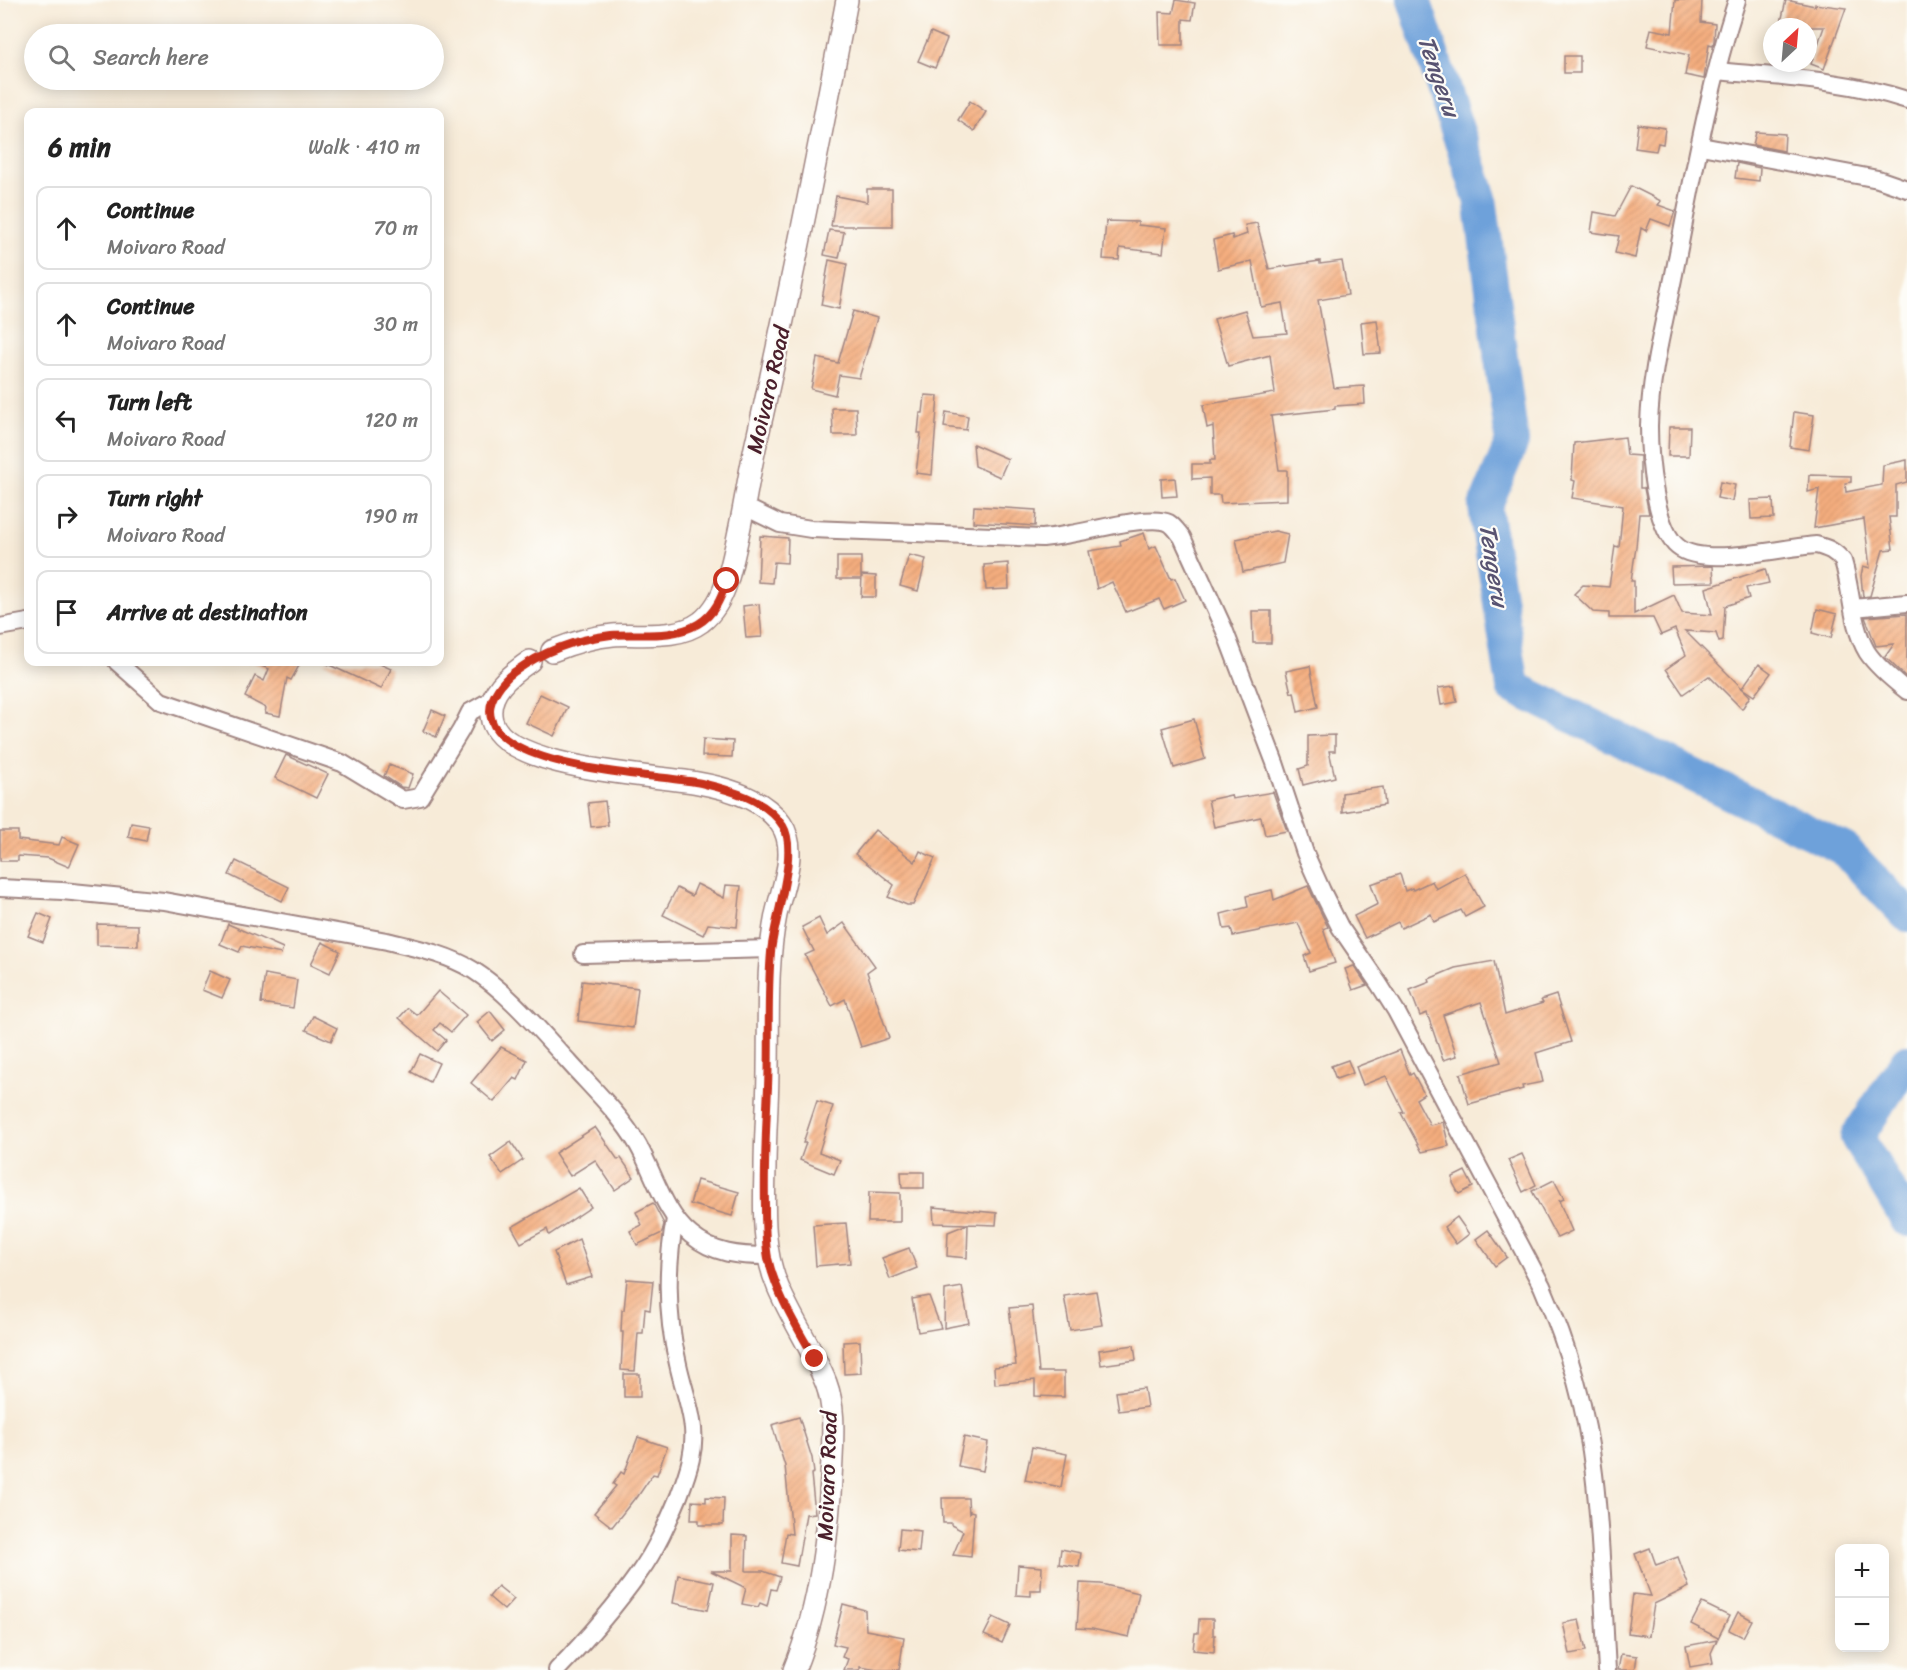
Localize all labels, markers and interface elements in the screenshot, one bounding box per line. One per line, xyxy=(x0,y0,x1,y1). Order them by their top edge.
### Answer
north arrow xyxy=(1763,18,1817,72)
search box xyxy=(24,24,444,90)
water label: Tengeru xyxy=(1406,30,1473,125)
text: Search here xyxy=(93,38,209,77)
icon: search xyxy=(45,41,78,74)
text: 6 min xyxy=(48,124,111,170)
text: Walk · 410 m xyxy=(308,130,420,165)
text: Continue xyxy=(107,191,195,230)
text: 70 m xyxy=(373,211,418,246)
icon: ahead xyxy=(50,212,83,245)
text: Moivaro Road xyxy=(107,230,225,265)
text: Continue xyxy=(107,287,195,326)
text: 30 m xyxy=(374,307,418,342)
icon: ahead xyxy=(50,308,83,341)
street label: Moivaro Road xyxy=(734,321,802,458)
text: Moivaro Road xyxy=(107,326,225,361)
text: Turn left xyxy=(107,383,192,422)
text: 120 m xyxy=(365,403,418,438)
icon: left xyxy=(50,404,83,437)
text: Moivaro Road xyxy=(107,422,225,457)
text: Turn right xyxy=(107,479,202,518)
text: 190 m xyxy=(364,499,418,534)
icon: right xyxy=(50,500,83,533)
text: Moivaro Road xyxy=(107,518,225,553)
water label: Tengeru xyxy=(1467,520,1522,613)
route start xyxy=(713,567,739,593)
text: Arrive at destination xyxy=(107,593,308,632)
icon: arrive xyxy=(50,596,83,629)
route end xyxy=(801,1345,827,1371)
street label: Moivaro Road xyxy=(805,1409,849,1541)
map controls xyxy=(1835,1544,1889,1652)
button: + xyxy=(1835,1544,1889,1598)
button: − xyxy=(1835,1598,1889,1652)

